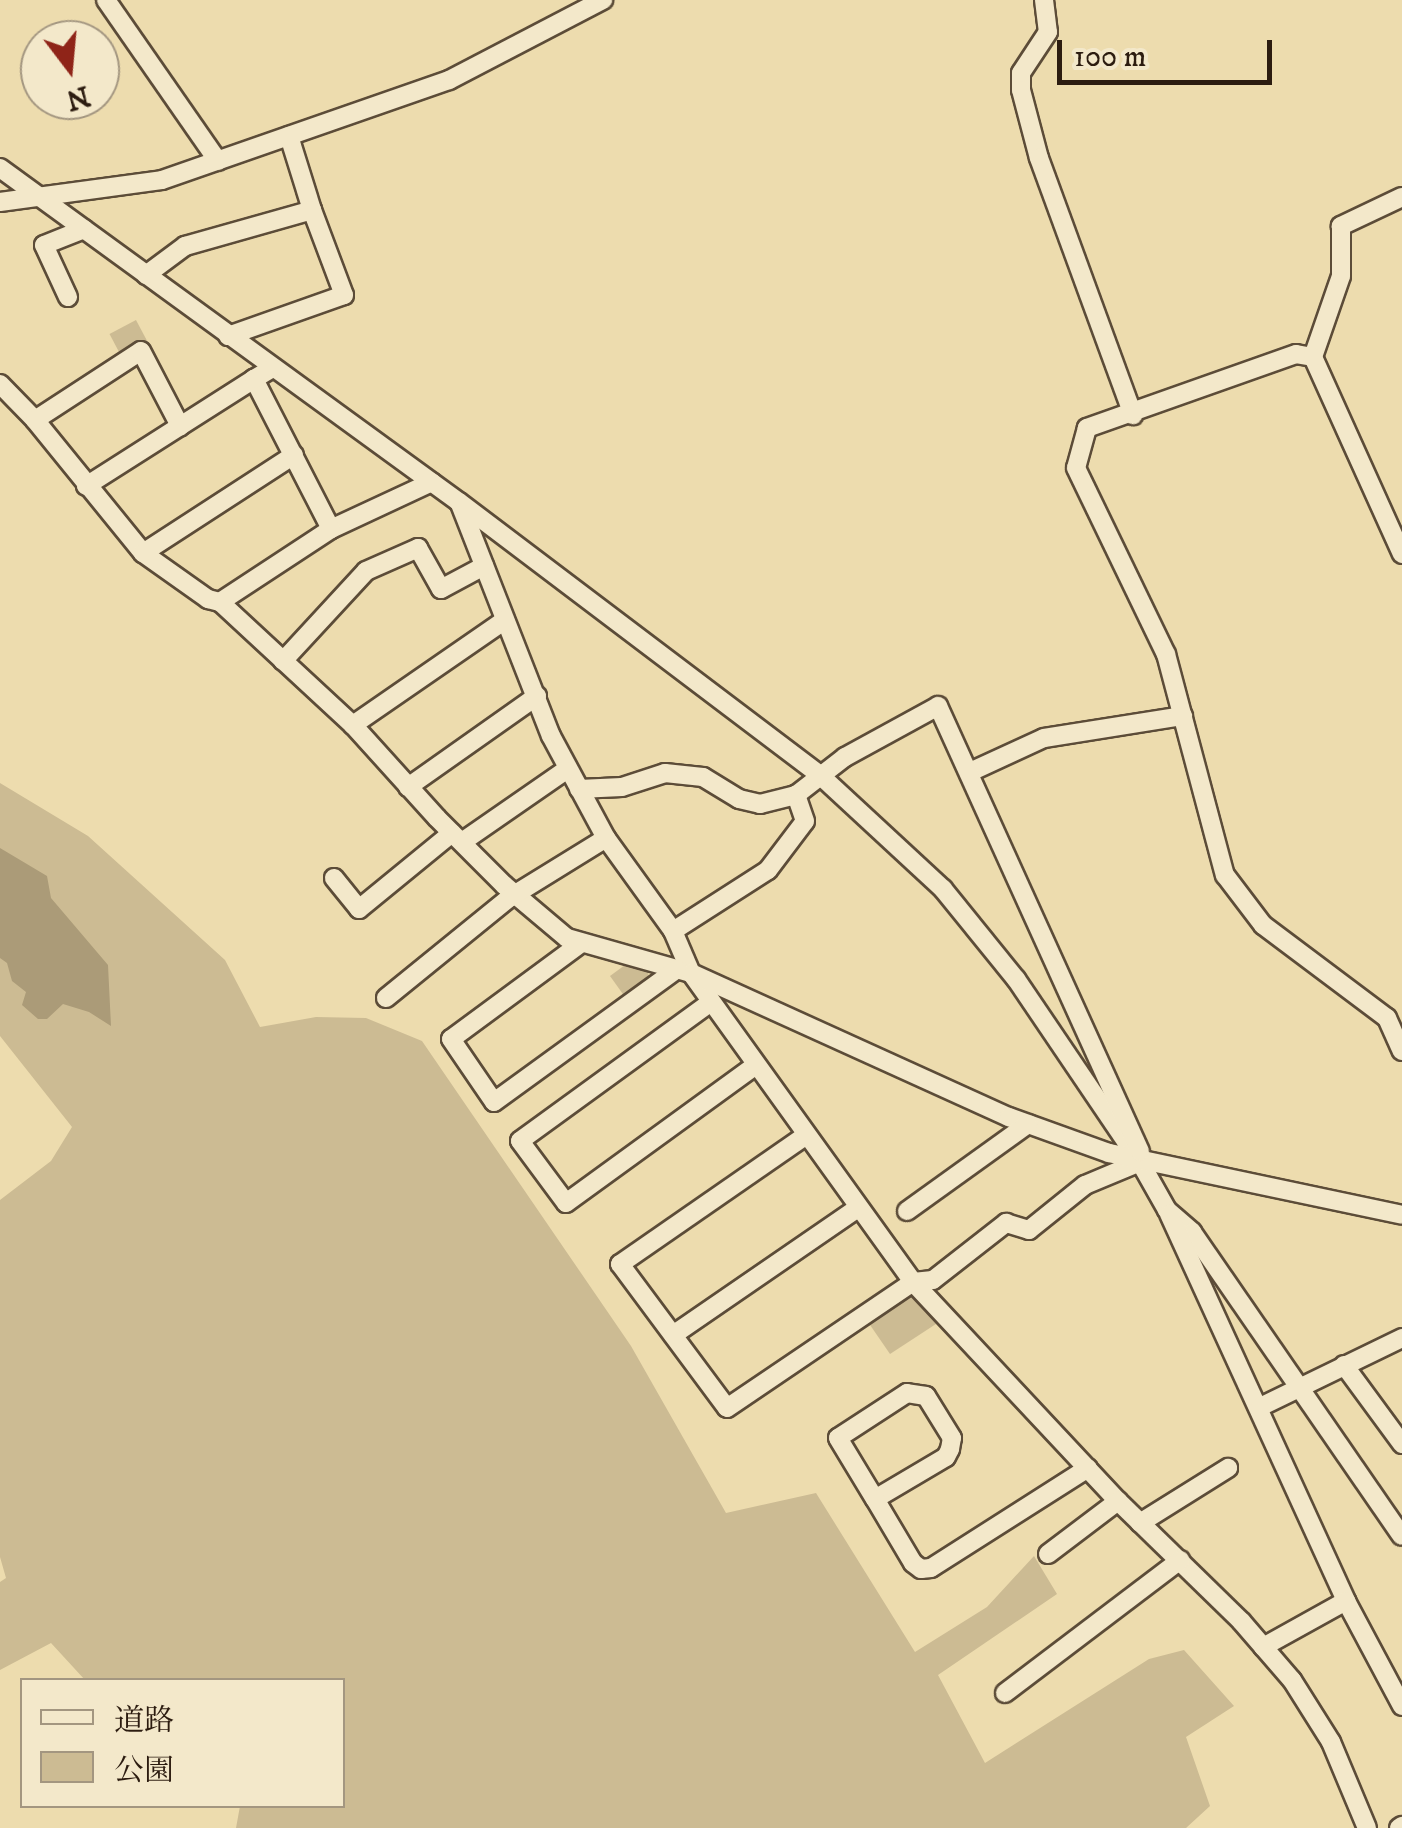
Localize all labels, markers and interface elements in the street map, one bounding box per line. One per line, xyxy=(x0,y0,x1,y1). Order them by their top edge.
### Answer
north arrow xyxy=(20,20,120,120)
scale bar xyxy=(1062,20,1277,82)
text: 100 m xyxy=(1074,39,1146,76)
text: N xyxy=(62,77,94,117)
legend xyxy=(20,1678,345,1808)
text: 道路 xyxy=(114,1703,174,1740)
text: 公園 xyxy=(114,1753,174,1790)

